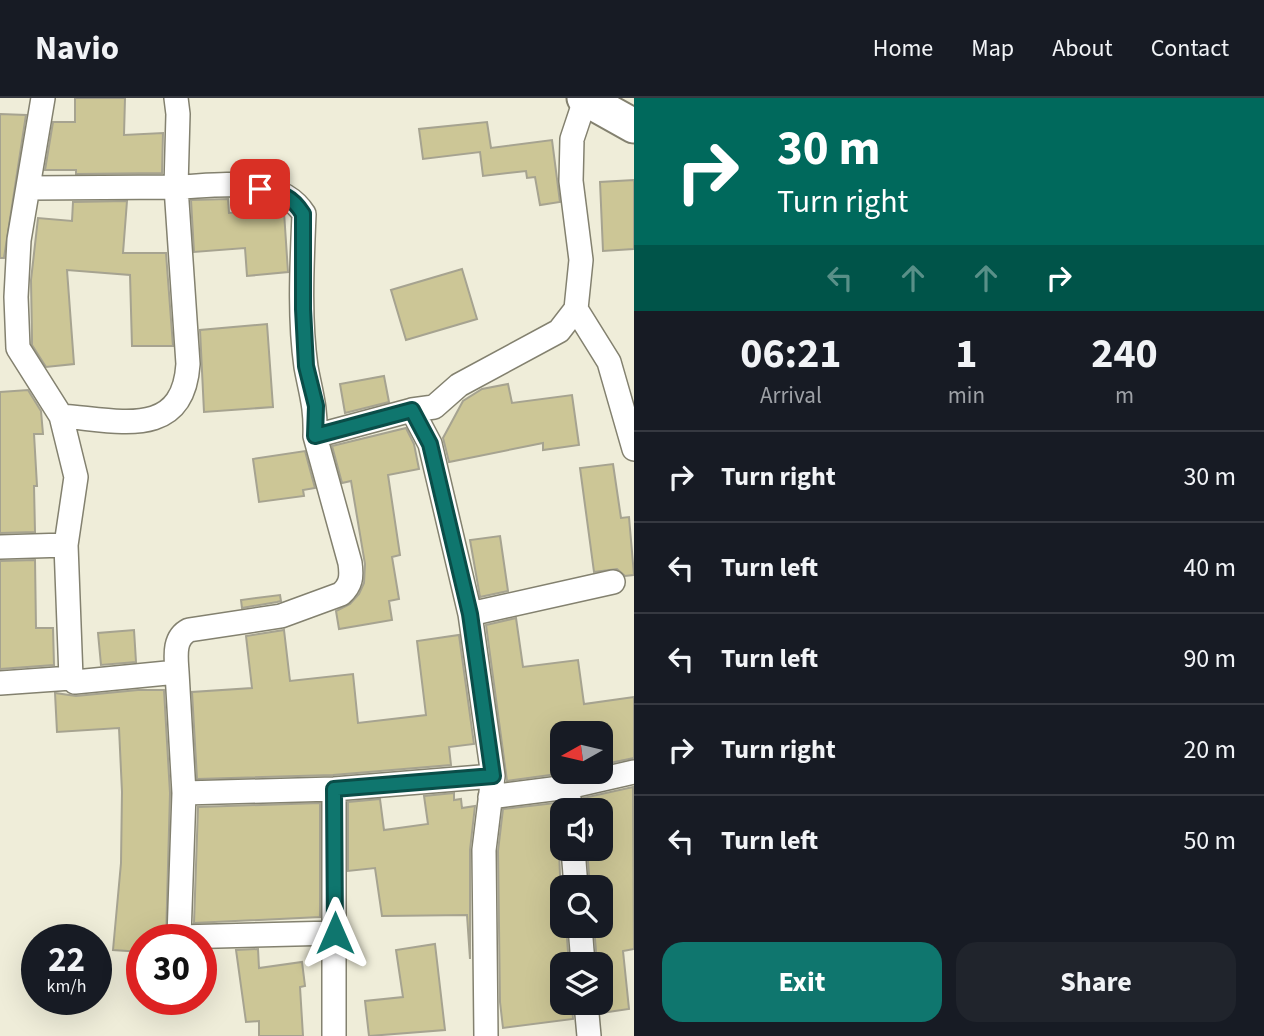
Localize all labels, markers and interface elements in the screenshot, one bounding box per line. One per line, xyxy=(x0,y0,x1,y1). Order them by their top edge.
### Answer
text: Navio xyxy=(35,25,119,72)
text: Home xyxy=(873,31,933,66)
text: Map xyxy=(971,31,1014,66)
text: About xyxy=(1052,31,1113,66)
text: Contact xyxy=(1151,31,1229,66)
text: 30 m xyxy=(777,114,881,184)
icon: right xyxy=(662,126,753,217)
pin xyxy=(230,159,290,219)
icon: arrive xyxy=(241,170,279,208)
text: Turn right xyxy=(777,179,908,225)
icon: left xyxy=(821,259,859,297)
icon: ahead xyxy=(894,259,932,297)
icon: ahead xyxy=(967,259,1005,297)
icon: right xyxy=(1040,259,1078,297)
text: 06:21 xyxy=(740,324,842,384)
text: 1 xyxy=(955,324,977,384)
text: 240 xyxy=(1091,324,1158,384)
text: Arrival xyxy=(760,379,822,412)
text: min xyxy=(948,379,985,412)
text: m xyxy=(1115,379,1134,412)
icon: right xyxy=(662,458,700,496)
text: Turn right xyxy=(721,458,836,495)
text: 30 m xyxy=(1183,458,1236,495)
icon: left xyxy=(662,549,700,587)
text: Turn left xyxy=(721,549,818,586)
text: 40 m xyxy=(1183,549,1236,586)
icon: left xyxy=(662,640,700,678)
text: Turn left xyxy=(721,640,818,677)
text: 90 m xyxy=(1183,640,1236,677)
north arrow xyxy=(550,721,612,784)
map controls xyxy=(550,721,613,1015)
icon: right xyxy=(662,731,700,769)
text: Turn right xyxy=(721,731,836,768)
text: 20 m xyxy=(1183,731,1236,768)
button: sound xyxy=(550,798,613,861)
icon: left xyxy=(662,822,700,860)
text: Turn left xyxy=(721,822,818,859)
text: 50 m xyxy=(1183,822,1236,859)
button: search xyxy=(550,875,613,938)
position arrow xyxy=(298,896,372,970)
speed limit sign: 30 xyxy=(126,924,217,1015)
text: 22 xyxy=(48,935,85,985)
button: Exit xyxy=(662,942,942,1022)
button: Share xyxy=(956,942,1236,1022)
button: layers xyxy=(550,952,613,1015)
text: km/h xyxy=(47,974,86,999)

